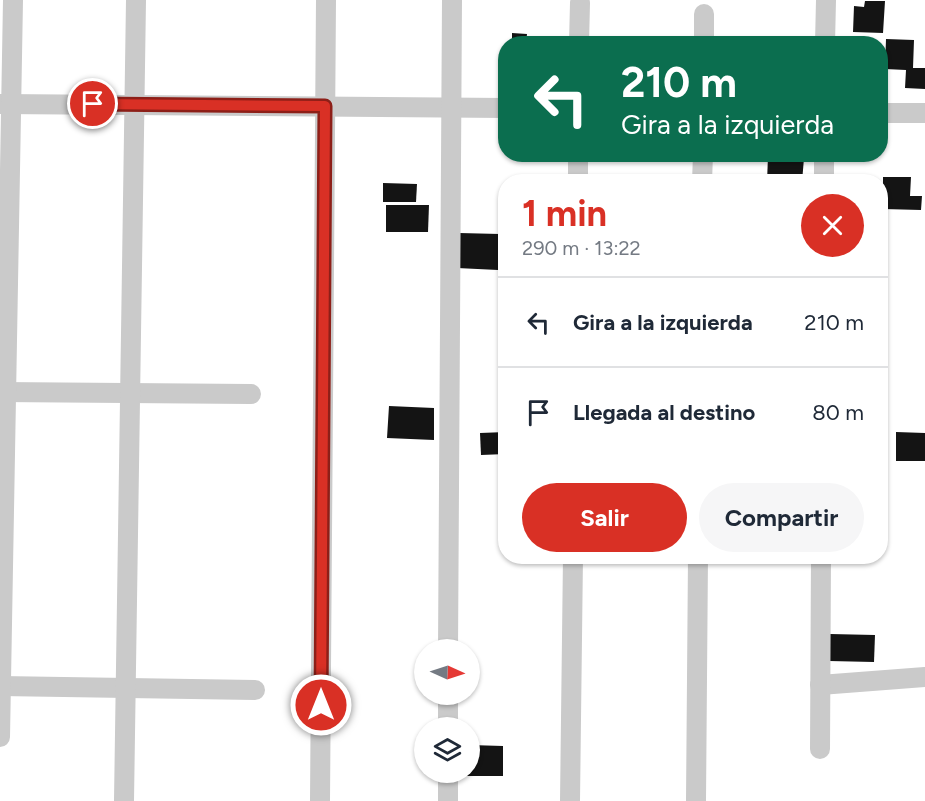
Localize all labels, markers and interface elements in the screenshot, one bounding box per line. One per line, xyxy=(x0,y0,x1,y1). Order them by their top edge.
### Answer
text: 210 m xyxy=(621,57,737,108)
icon: left xyxy=(522,60,600,138)
pin xyxy=(67,78,118,129)
icon: arrive xyxy=(76,87,109,120)
text: Gira a la izquierda xyxy=(621,108,834,141)
text: 1 min xyxy=(522,192,607,235)
button: close xyxy=(801,194,864,257)
text: 290 m · 13:22 xyxy=(522,236,641,260)
icon: left xyxy=(522,306,555,339)
text: Gira a la izquierda xyxy=(573,309,753,336)
text: 210 m xyxy=(804,309,864,336)
icon: arrive xyxy=(522,396,555,429)
text: Llegada al destino xyxy=(573,399,755,426)
text: 80 m xyxy=(812,399,864,426)
button: Salir xyxy=(522,483,687,552)
button: Compartir xyxy=(699,483,864,552)
north arrow xyxy=(414,639,480,705)
map controls xyxy=(414,639,480,783)
position arrow xyxy=(289,673,353,737)
button: layers xyxy=(414,717,480,783)

